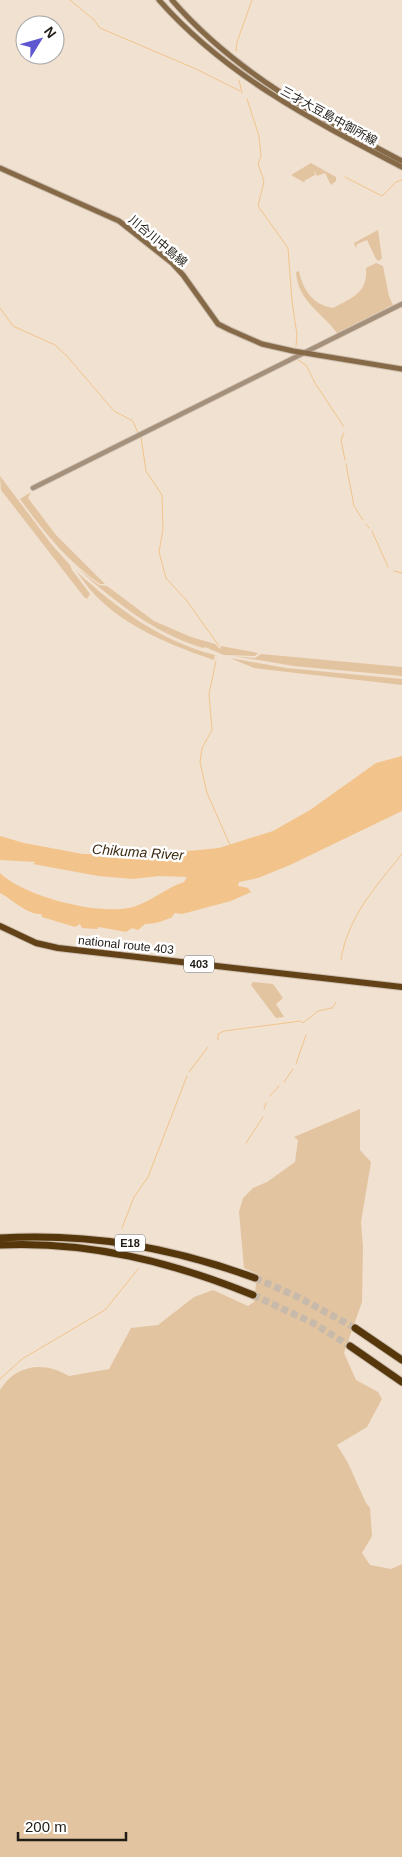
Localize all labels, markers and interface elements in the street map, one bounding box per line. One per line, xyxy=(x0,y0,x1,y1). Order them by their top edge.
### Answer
north arrow xyxy=(15,15,65,65)
text: N xyxy=(41,23,60,41)
street label: 三才大豆島中御所線 xyxy=(278,84,380,148)
street label: 川合川中島線 xyxy=(126,212,190,270)
water label: Chikuma River xyxy=(92,841,186,863)
street label: national route 403 xyxy=(77,933,175,957)
road number: 403 xyxy=(184,956,214,972)
road number: E18 xyxy=(115,1234,145,1252)
scale bar xyxy=(18,1810,125,1842)
text: 200 m xyxy=(25,1818,67,1835)

